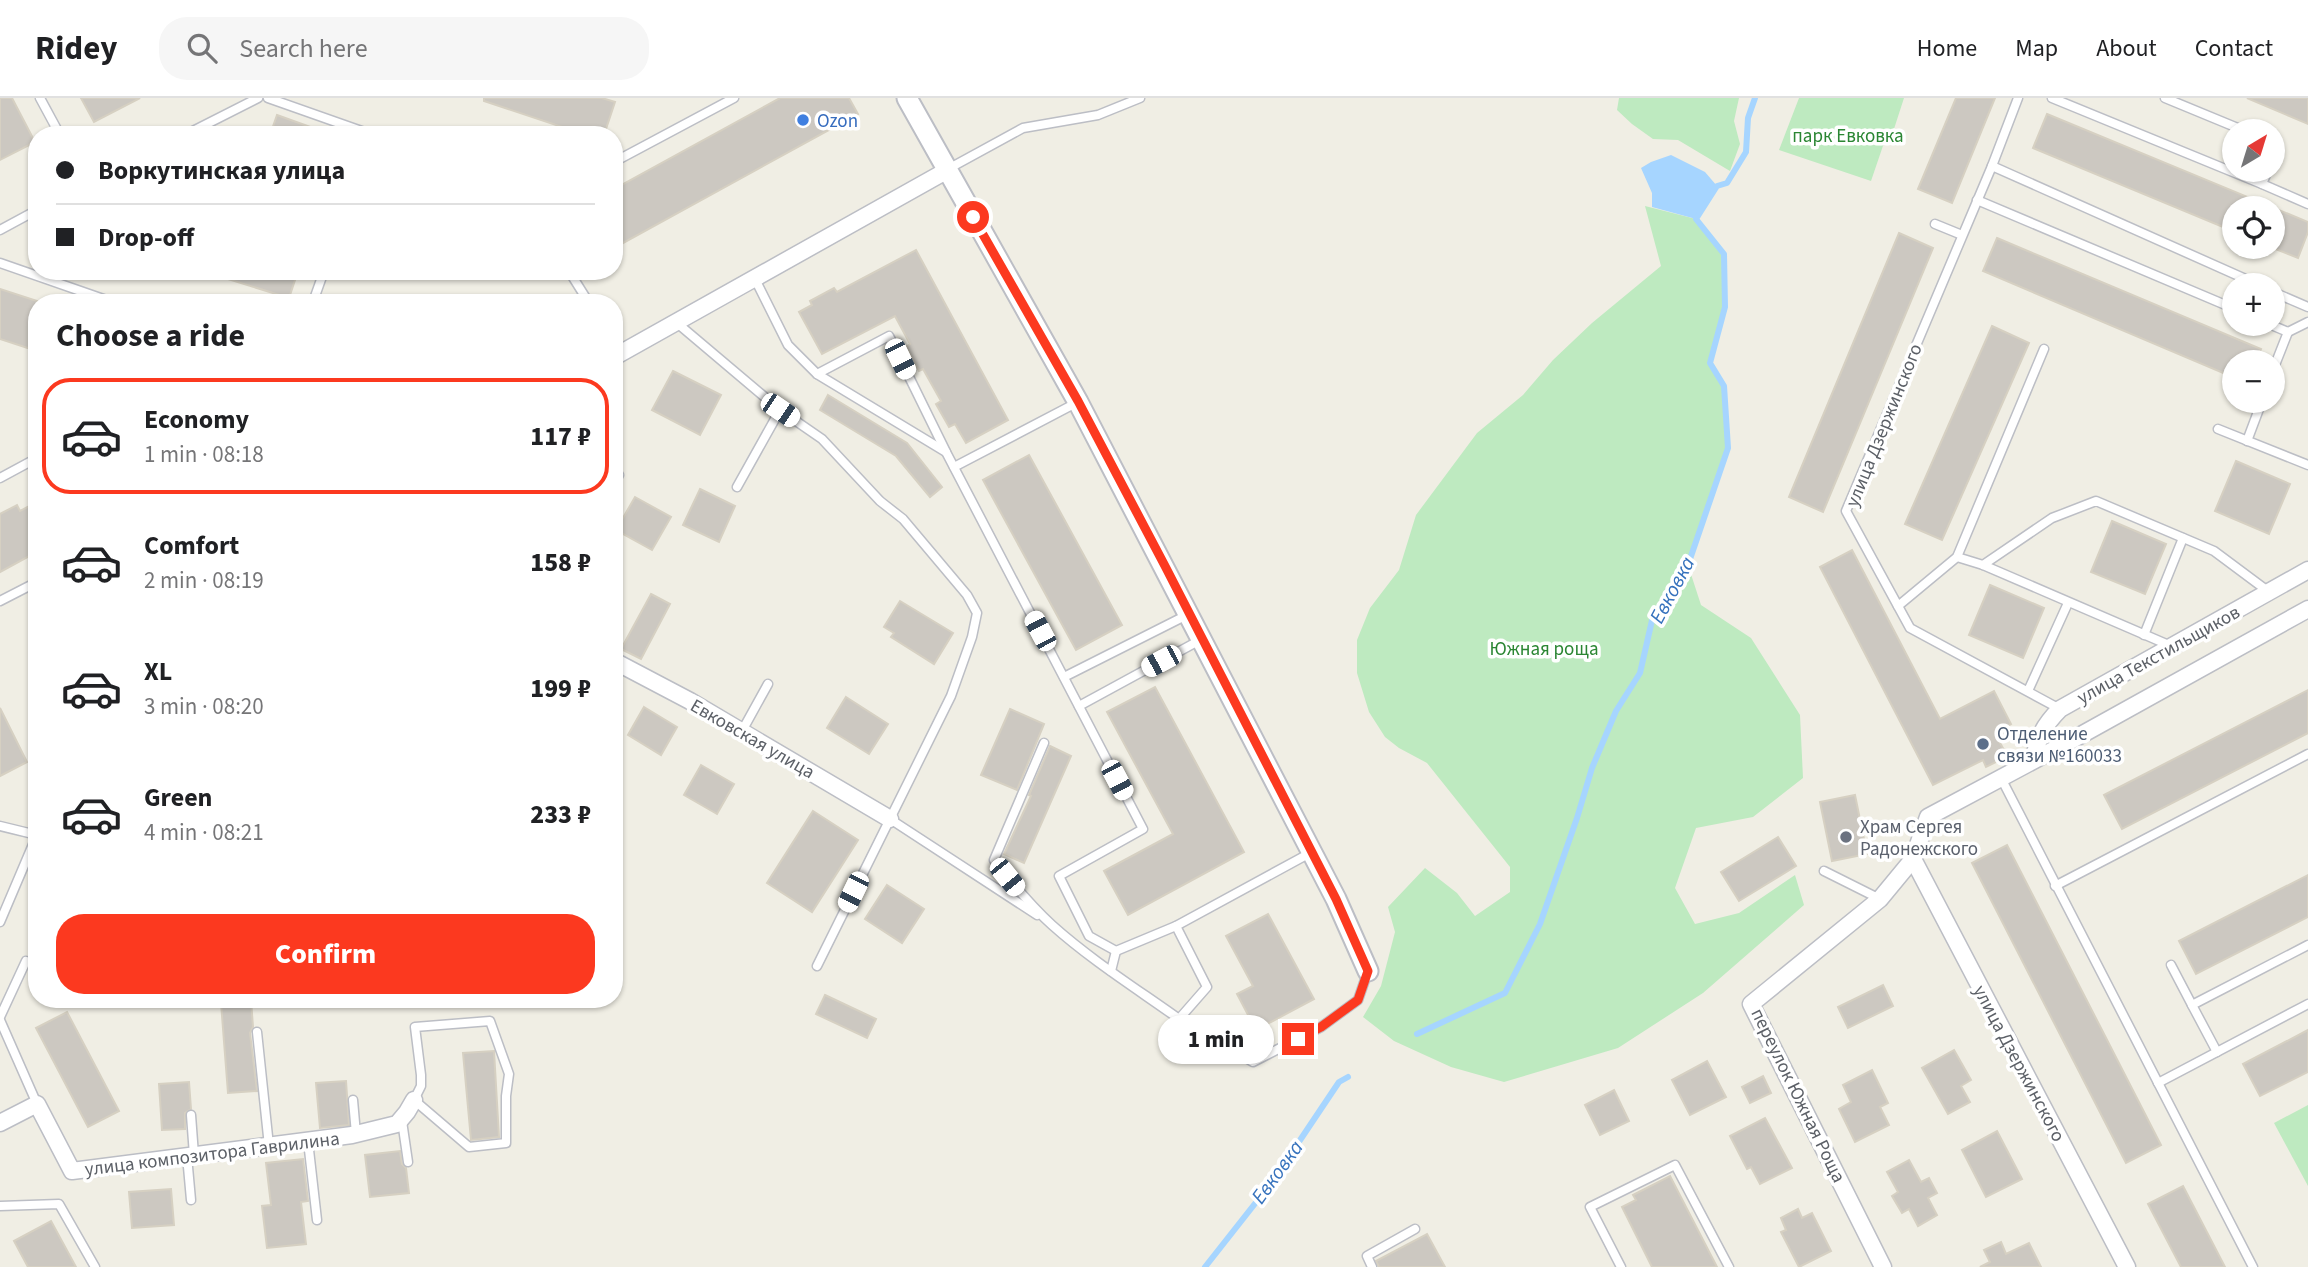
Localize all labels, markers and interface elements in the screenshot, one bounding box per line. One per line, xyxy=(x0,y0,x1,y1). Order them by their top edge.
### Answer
search box xyxy=(159,17,649,80)
text: Ridey xyxy=(35,25,117,72)
icon: search xyxy=(183,29,221,67)
text: Search here xyxy=(239,30,368,67)
text: Home xyxy=(1917,31,1977,66)
text: Map xyxy=(2015,31,2058,66)
text: About xyxy=(2096,31,2157,66)
text: Contact xyxy=(2195,31,2273,66)
place label: Ozon xyxy=(817,108,858,135)
marker: Ozon xyxy=(795,112,811,128)
north arrow xyxy=(2222,119,2286,182)
map controls xyxy=(2222,119,2285,413)
park label: парк Евковка xyxy=(1792,123,1904,150)
text: Воркутинская улица xyxy=(98,152,345,189)
button: locate xyxy=(2222,196,2285,259)
route start xyxy=(957,201,989,233)
text: Drop-off xyxy=(98,219,194,256)
button: + xyxy=(2222,273,2285,336)
text: Choose a ride xyxy=(56,313,245,359)
car xyxy=(882,336,919,382)
street label: улица Дзержинского xyxy=(1839,340,1930,511)
button: − xyxy=(2222,350,2285,413)
car xyxy=(757,390,804,430)
text: Economy xyxy=(144,401,249,438)
icon: car xyxy=(60,405,123,468)
text: 117 ₽ xyxy=(530,418,591,455)
text: 1 min · 08:18 xyxy=(144,438,264,471)
text: Comfort xyxy=(144,527,239,564)
icon: car xyxy=(60,531,123,594)
text: 158 ₽ xyxy=(530,544,591,581)
water label: Евковка xyxy=(1642,551,1702,629)
text: 2 min · 08:19 xyxy=(144,564,264,597)
street label: улица Текстильщиков xyxy=(2072,599,2245,711)
car xyxy=(1021,608,1060,654)
park label: Южная роща xyxy=(1489,636,1599,663)
car xyxy=(1138,642,1185,680)
text: XL xyxy=(144,653,172,690)
icon: car xyxy=(60,657,123,720)
text: 199 ₽ xyxy=(530,670,591,707)
text: 3 min · 08:20 xyxy=(144,690,264,723)
street label: Евковская улица xyxy=(685,693,819,786)
place label: Отделение связи №160033 xyxy=(1997,721,2122,770)
marker: Отделение связи №160033 xyxy=(1975,736,1991,752)
car xyxy=(1098,757,1137,803)
text: Green xyxy=(144,779,212,816)
icon: car xyxy=(60,783,123,846)
text: 233 ₽ xyxy=(530,796,591,833)
place label: Храм Сергея Радонежского xyxy=(1860,814,1978,863)
text: 4 min · 08:21 xyxy=(144,816,264,849)
marker: Храм Сергея Радонежского xyxy=(1838,829,1854,845)
car xyxy=(986,854,1029,900)
car xyxy=(835,869,872,915)
button: Confirm xyxy=(56,914,595,994)
street label: улица Дзержинского xyxy=(1966,980,2071,1147)
street label: переулок Южная Роща xyxy=(1744,1004,1852,1187)
callout: 1 min xyxy=(1158,1014,1274,1063)
text: 1 min xyxy=(1188,1023,1244,1056)
route end xyxy=(1282,1023,1314,1055)
street label: улица композитора Гаврилина xyxy=(83,1125,341,1184)
water label: Евковка xyxy=(1244,1134,1310,1210)

